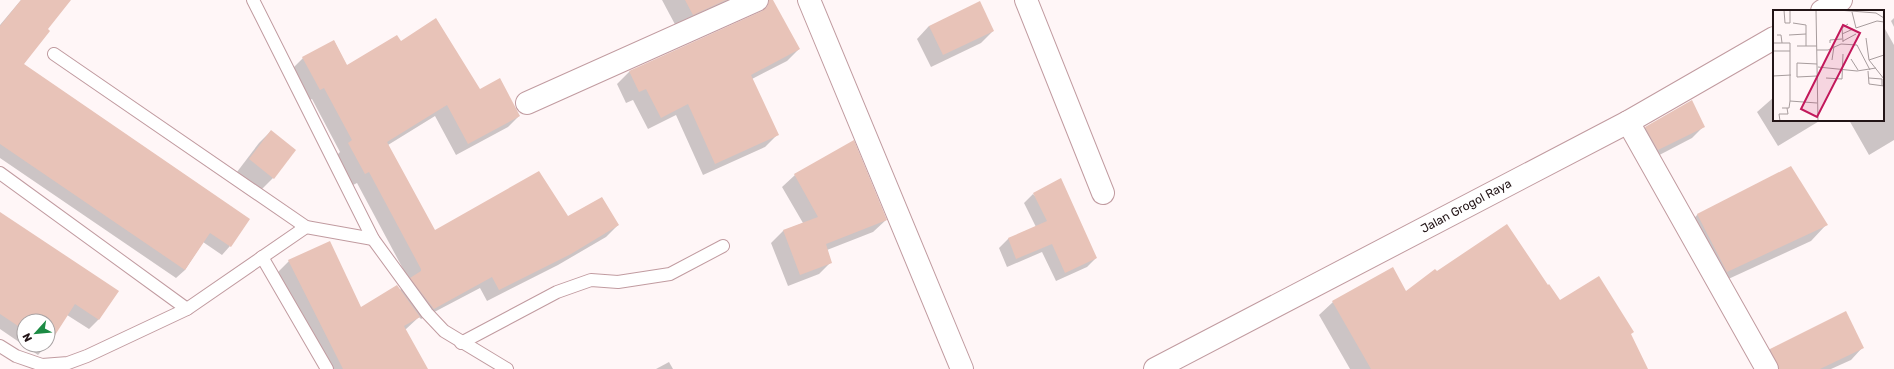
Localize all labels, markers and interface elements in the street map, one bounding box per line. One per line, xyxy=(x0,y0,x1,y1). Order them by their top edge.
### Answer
inset map xyxy=(1773,10,1884,121)
street label: Jalan Grogol Raya xyxy=(1418,176,1514,236)
north arrow xyxy=(16,313,56,353)
text: N xyxy=(20,331,35,344)

